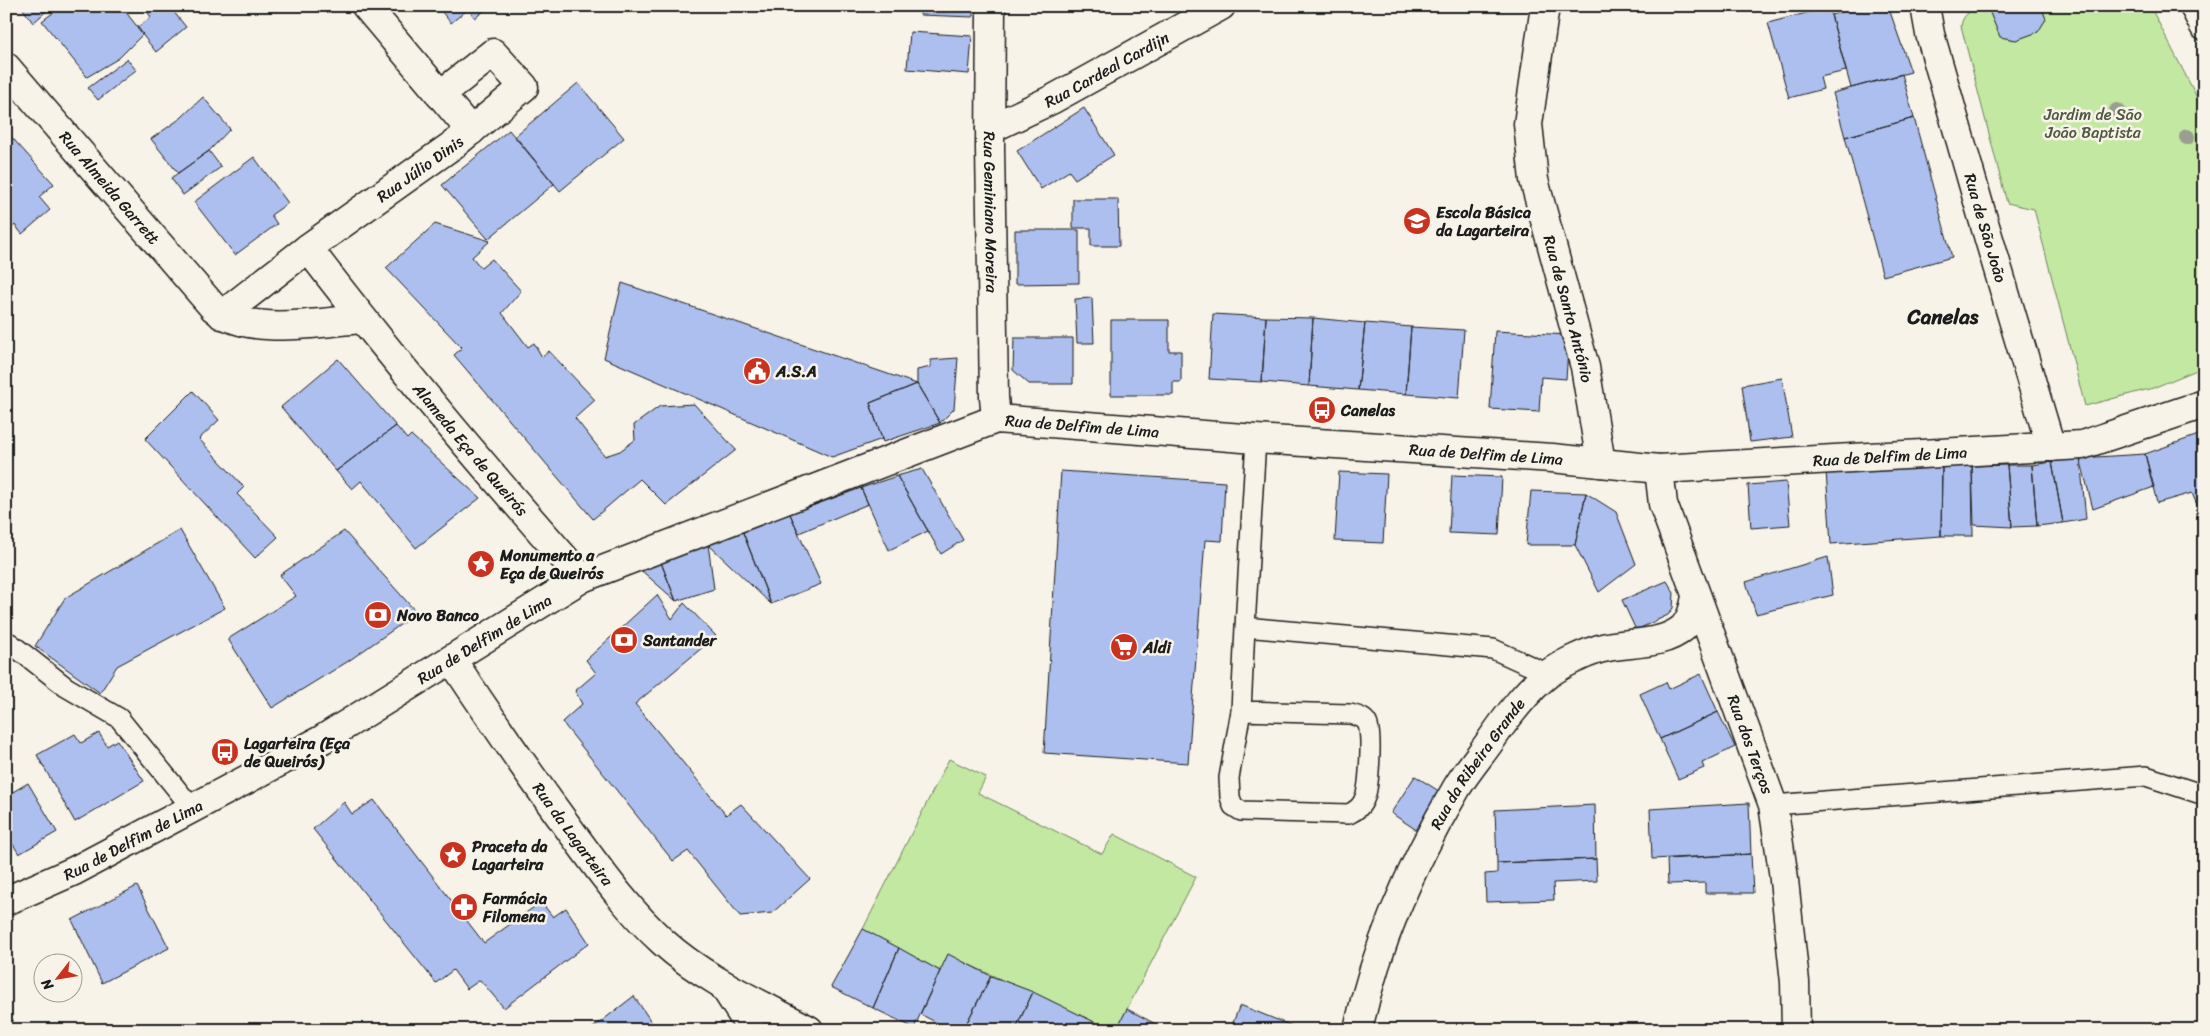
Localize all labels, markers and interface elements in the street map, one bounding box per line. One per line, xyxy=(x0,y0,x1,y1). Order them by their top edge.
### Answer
street label: Rua Cardeal Cardijn xyxy=(1039,23,1175,116)
park label: Jardim de São João Baptista xyxy=(2043,100,2142,147)
street label: Rua Almeida Garrett xyxy=(52,124,168,251)
street label: Rua Júlio Dinis xyxy=(370,127,470,210)
street label: Rua Geminiano Moreira xyxy=(975,131,1007,294)
street label: Rua de São João xyxy=(1956,170,2016,286)
place label: Escola Básica da Lagarteira xyxy=(1436,198,1531,245)
school or university icon: Escola Básica da Lagarteira xyxy=(1402,206,1432,236)
street label: Rua de Santo António xyxy=(1535,232,1602,385)
district label: Canelas xyxy=(1907,298,1979,336)
public building icon: A.S.A xyxy=(742,356,772,386)
place label: A.S.A xyxy=(775,357,817,386)
street label: Alameda Eça de Queirós xyxy=(405,375,537,523)
bus stop icon: Canelas xyxy=(1307,395,1337,425)
place label: Canelas xyxy=(1340,396,1395,425)
street label: Rua de Delfim de Lima xyxy=(1004,405,1160,446)
street label: Rua de Delfim de Lima xyxy=(1408,434,1565,474)
street label: Rua de Delfim de Lima xyxy=(1812,437,1968,475)
place label: Monumento a Eça de Queirós xyxy=(499,541,604,588)
place icon: Monumento a Eça de Queirós xyxy=(466,549,496,579)
street label: Rua de Delfim de Lima xyxy=(411,586,558,692)
bank icon: Novo Banco xyxy=(363,600,393,630)
place label: Novo Banco xyxy=(396,601,480,630)
bank icon: Santander xyxy=(609,625,639,655)
place label: Santander xyxy=(642,626,718,655)
supermarket icon: Aldi xyxy=(1109,632,1139,662)
place label: Aldi xyxy=(1142,633,1172,662)
street label: Rua dos Terços xyxy=(1719,690,1783,799)
street label: Rua da Ribeira Grande xyxy=(1421,691,1532,835)
place label: Lagarteira (Eça de Queirós) xyxy=(244,729,351,776)
bus stop icon: Lagarteira (Eça de Queirós) xyxy=(210,737,240,767)
street label: Rua da Lagarteira xyxy=(525,776,622,893)
street label: Rua de Delfim de Lima xyxy=(58,791,208,889)
place label: Praceta da Lagarteira xyxy=(472,832,548,879)
place icon: Praceta da Lagarteira xyxy=(438,840,468,870)
place label: Farmácia Filomena xyxy=(482,884,548,931)
pharmacy icon: Farmácia Filomena xyxy=(449,892,479,922)
north arrow xyxy=(32,954,82,1004)
text: N xyxy=(34,974,61,996)

